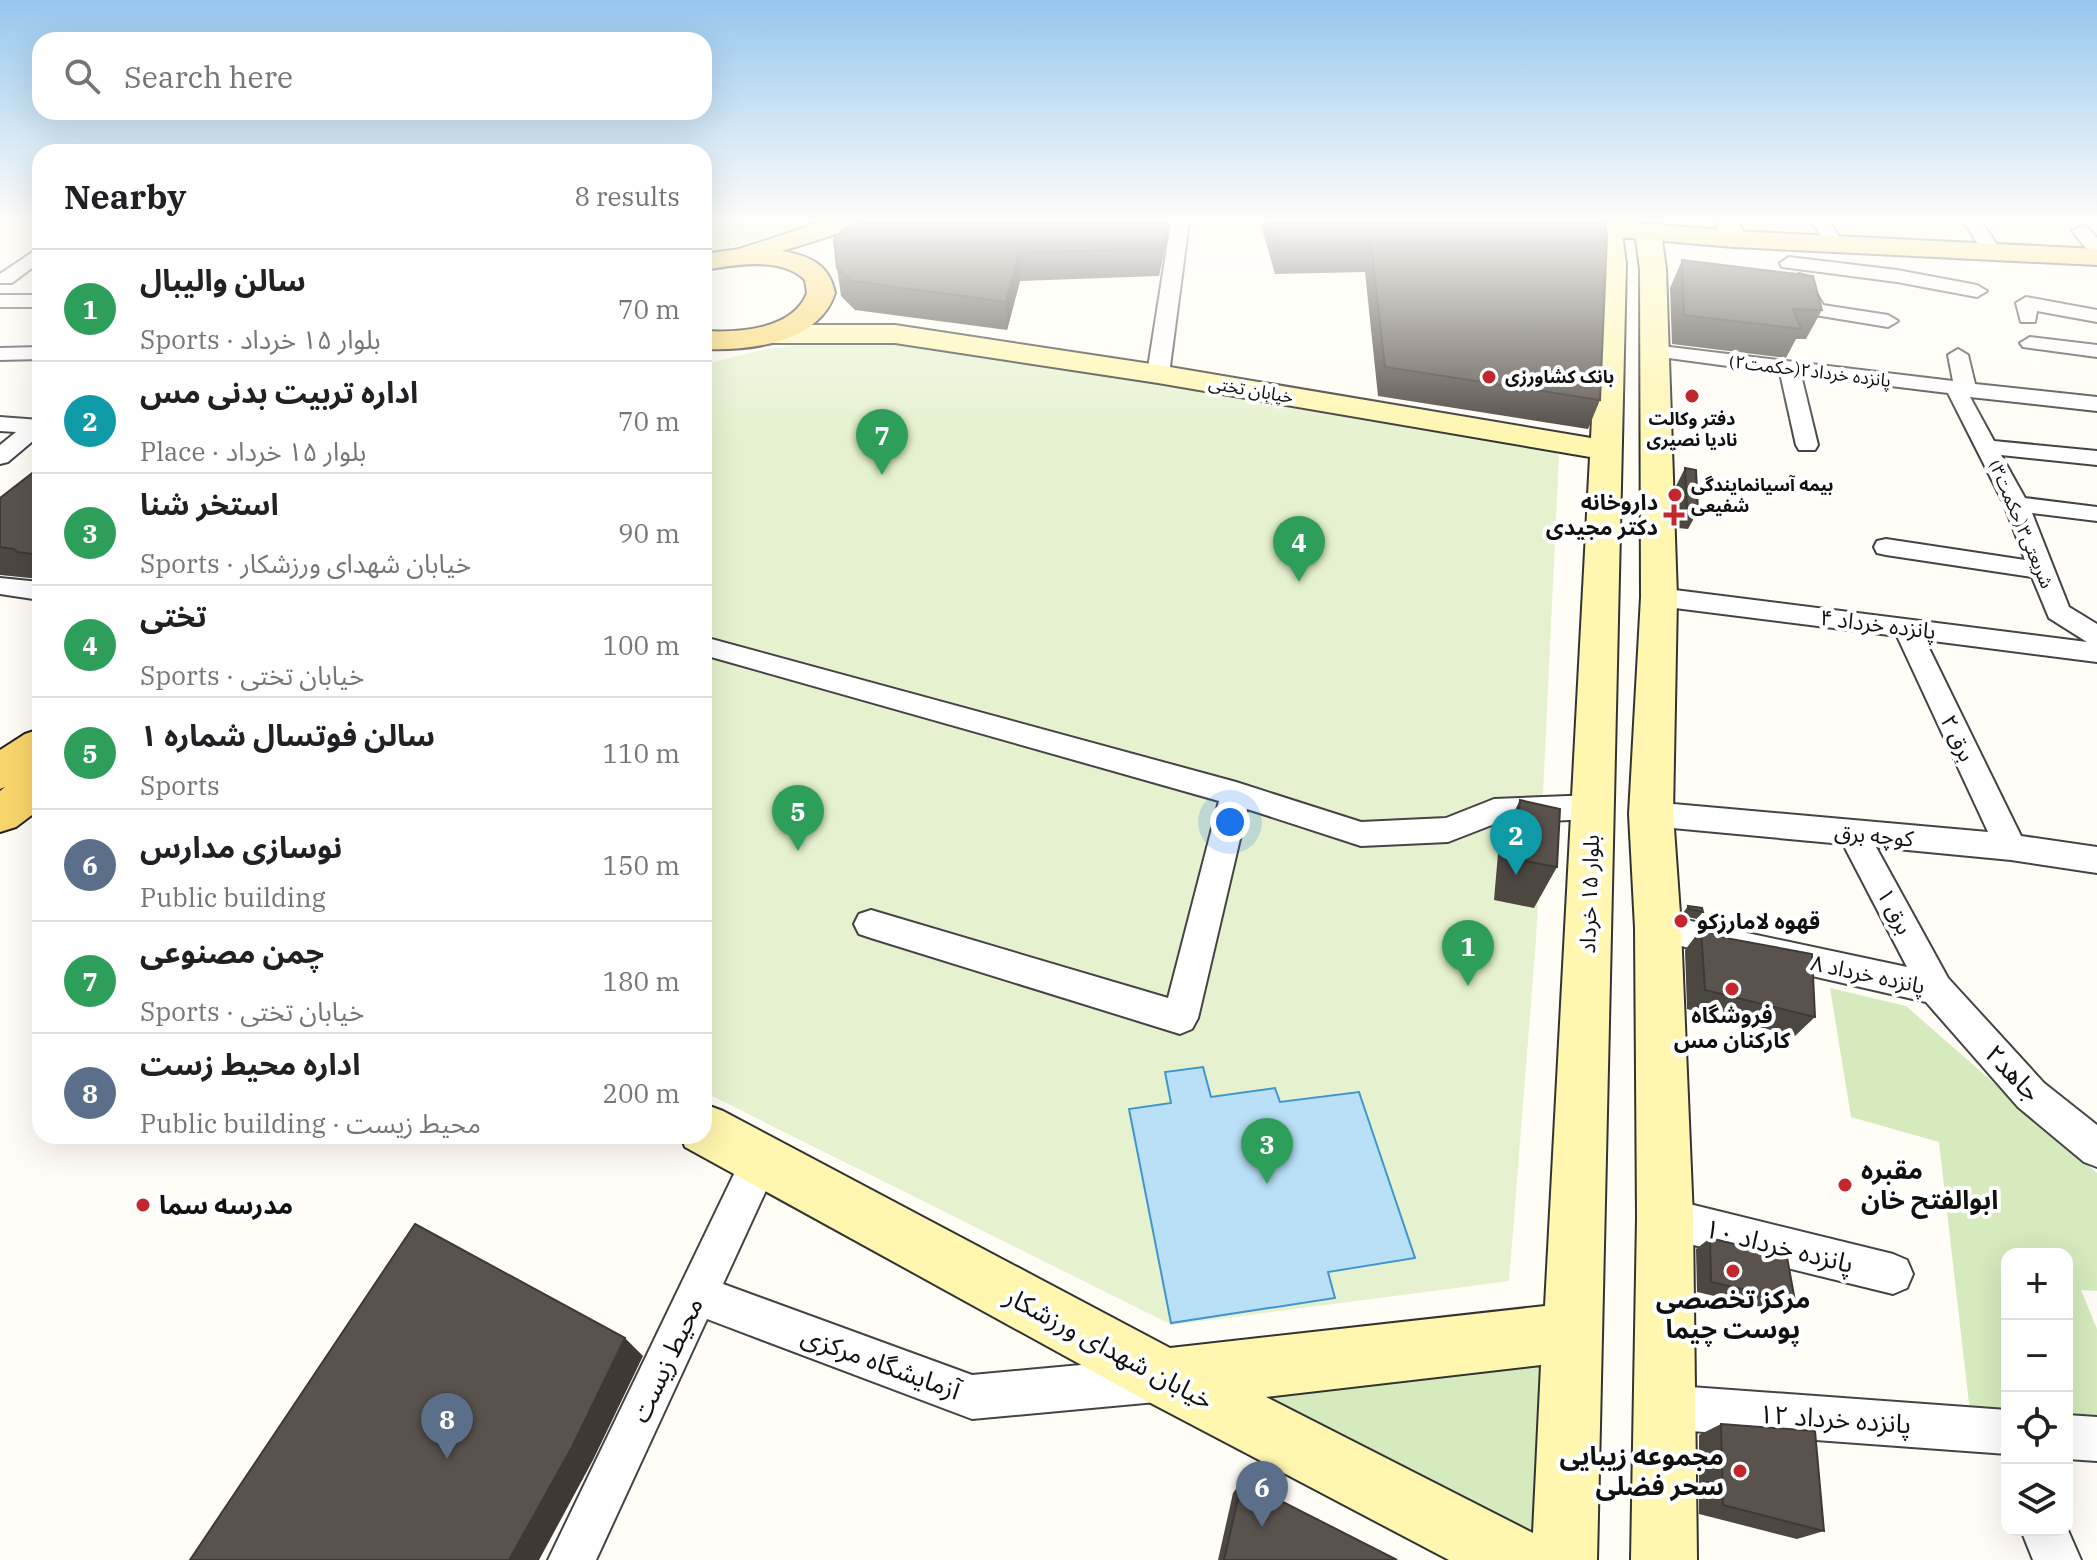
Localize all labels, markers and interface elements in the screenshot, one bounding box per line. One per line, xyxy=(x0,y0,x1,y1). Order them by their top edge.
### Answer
search box xyxy=(32,32,712,120)
icon: search xyxy=(60,54,104,98)
text: Search here xyxy=(124,57,293,96)
text: Nearby xyxy=(64,174,186,218)
text: 8 results xyxy=(574,179,680,213)
text: سالن والیبال xyxy=(140,260,306,299)
text: 1 xyxy=(82,292,98,326)
text: 70 m xyxy=(618,292,680,326)
text: Sports · بلوار ۱۵ خرداد xyxy=(140,322,381,356)
street label: پانزده خرداد۲(حکمت۲) xyxy=(1728,349,1892,392)
place label: بانک کشاورزی xyxy=(1505,365,1614,388)
marker: بانک کشاورزی xyxy=(1480,368,1498,386)
street label: خیابان تختی xyxy=(1207,371,1295,408)
text: اداره تربیت بدنی مس xyxy=(140,372,418,411)
marker: دفتر وکالت نادیا نصیری xyxy=(1683,387,1701,405)
text: 2 xyxy=(82,404,98,438)
text: 70 m xyxy=(618,404,680,438)
place label: دفتر وکالت نادیا نصیری xyxy=(1646,407,1738,451)
pin: 7 xyxy=(856,409,908,475)
text: Place · بلوار ۱۵ خرداد xyxy=(140,434,366,468)
street label: شریعتی۳(حکمت۳) xyxy=(1984,456,2059,592)
place label: بیمه آسیانمایندگی شفیعی xyxy=(1691,473,1833,517)
text: استخر شنا xyxy=(140,484,279,523)
marker: بیمه آسیانمایندگی شفیعی xyxy=(1666,486,1684,504)
place label: داروخانه دکتر مجیدی xyxy=(1546,487,1658,541)
marker: داروخانه دکتر مجیدی xyxy=(1665,506,1683,524)
text: 3 xyxy=(82,516,98,550)
text: 90 m xyxy=(618,516,680,550)
pin: 4 xyxy=(1273,516,1325,582)
text: Sports · خیابان شهدای ورزشکار xyxy=(140,546,471,580)
text: تختی xyxy=(140,596,207,635)
street label: پانزده خرداد ۴ xyxy=(1818,602,1938,646)
text: 4 xyxy=(82,628,98,662)
text: 100 m xyxy=(602,628,680,662)
text: Sports · خیابان تختی xyxy=(140,658,364,692)
street label: برق ۲ xyxy=(1935,710,1982,766)
text: سالن فوتسال شماره ۱ xyxy=(140,715,435,754)
text: 5 xyxy=(82,736,98,770)
text: 110 m xyxy=(602,736,680,770)
text: Sports xyxy=(140,768,220,802)
pin: 5 xyxy=(772,785,824,851)
your location xyxy=(1210,802,1250,842)
pin: 2 xyxy=(1490,809,1542,875)
street label: کوچه برق xyxy=(1833,817,1916,854)
text: نوسازی مدارس xyxy=(140,827,342,866)
street label: بلوار ۱۵ خرداد xyxy=(1572,834,1605,954)
text: 6 xyxy=(82,848,98,882)
text: 150 m xyxy=(602,848,680,882)
text: Public building xyxy=(140,880,326,914)
street label: برق ۱ xyxy=(1871,882,1920,939)
place label: قهوه لامارزکو xyxy=(1697,906,1820,935)
marker: قهوه لامارزکو xyxy=(1672,912,1690,930)
pin: 1 xyxy=(1442,920,1494,986)
text: چمن مصنوعی xyxy=(140,932,324,971)
street label: پانزده خرداد ۸ xyxy=(1808,947,1928,1001)
text: 7 xyxy=(82,964,98,998)
text: 180 m xyxy=(602,964,680,998)
marker: فروشگاه کارکنان مس xyxy=(1723,980,1741,998)
text: Sports · خیابان تختی xyxy=(140,994,364,1028)
place label: فروشگاه کارکنان مس xyxy=(1674,1000,1791,1054)
street label: جاهد۲ xyxy=(1978,1037,2049,1108)
text: اداره محیط زست xyxy=(140,1044,360,1083)
text: 8 xyxy=(82,1076,98,1110)
text: 200 m xyxy=(602,1076,680,1110)
text: Public building · محیط زیست xyxy=(140,1106,481,1140)
pin: 3 xyxy=(1241,1118,1293,1184)
place label: مقبره ابوالفتح خان xyxy=(1861,1152,1998,1219)
marker: مقبره ابوالفتح خان xyxy=(1836,1176,1854,1194)
place label: مدرسه سما xyxy=(159,1187,293,1221)
marker: مدرسه سما xyxy=(134,1196,152,1214)
street label: پانزده خرداد ۱۰ xyxy=(1701,1210,1857,1281)
map controls xyxy=(2001,1248,2073,1536)
button: + xyxy=(2001,1248,2073,1320)
marker: مرکز تخصصی پوست چیما xyxy=(1724,1262,1742,1280)
street label: خیابان شهدای ورزشکار xyxy=(999,1277,1219,1416)
place label: مرکز تخصصی پوست چیما xyxy=(1656,1281,1810,1347)
street label: محیط زیست xyxy=(622,1291,710,1428)
street label: آزمایشگاه مرکزی xyxy=(797,1318,967,1407)
button: − xyxy=(2001,1320,2073,1392)
button: locate xyxy=(2001,1392,2073,1464)
pin: 8 xyxy=(421,1393,473,1459)
street label: پانزده خرداد ۱۲ xyxy=(1758,1396,1912,1441)
place label: مجموعه زیبایی سحر فضلی xyxy=(1559,1438,1724,1502)
pin: 6 xyxy=(1236,1461,1288,1527)
marker: مجموعه زیبایی سحر فضلی xyxy=(1731,1462,1749,1480)
button: layers xyxy=(2001,1464,2073,1536)

